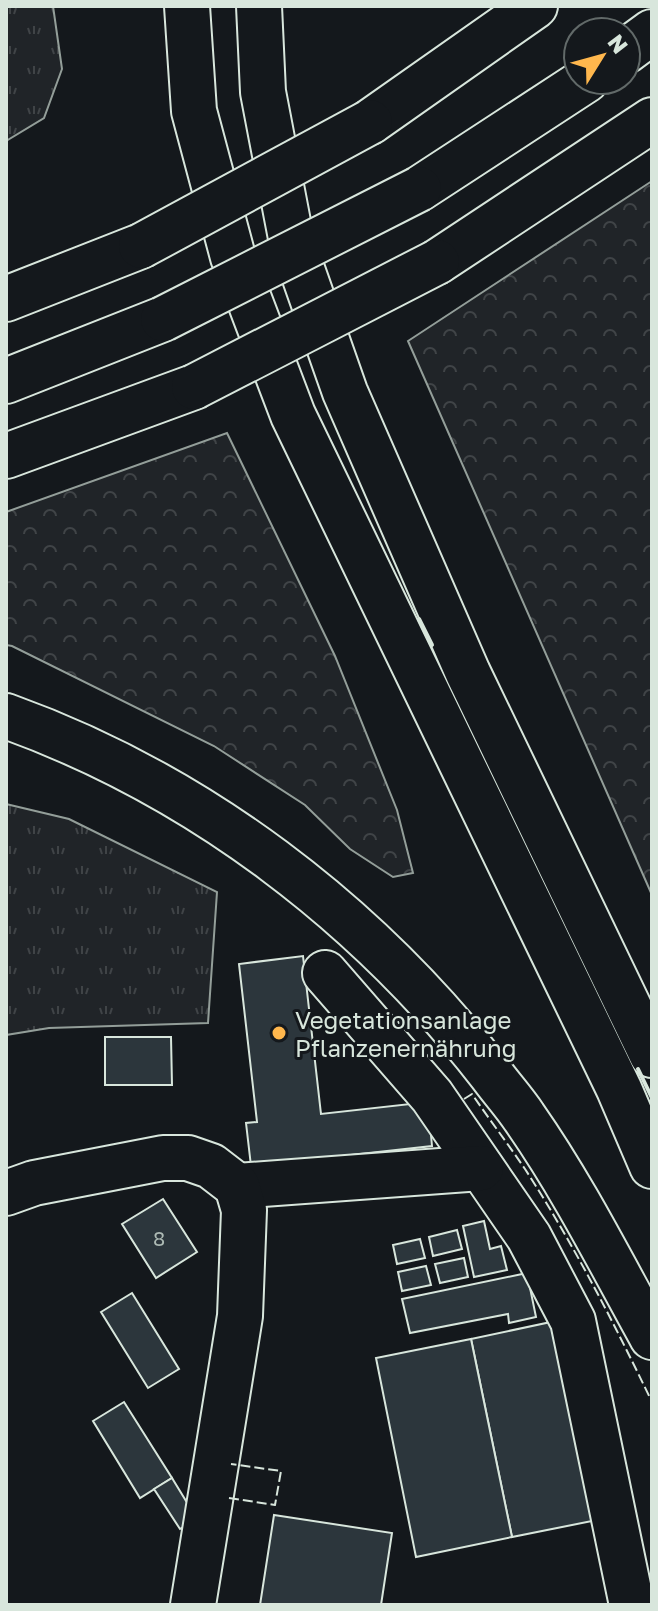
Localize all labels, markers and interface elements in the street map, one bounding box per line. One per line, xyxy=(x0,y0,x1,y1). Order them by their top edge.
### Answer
north arrow xyxy=(562,16,642,96)
text: N xyxy=(603,29,634,58)
place label: Vegetationsanlage Pflanzenernährung xyxy=(295,1005,516,1062)
marker: Vegetationsanlage Pflanzenernährung xyxy=(270,1024,288,1042)
house number: 8 xyxy=(153,1226,165,1250)

